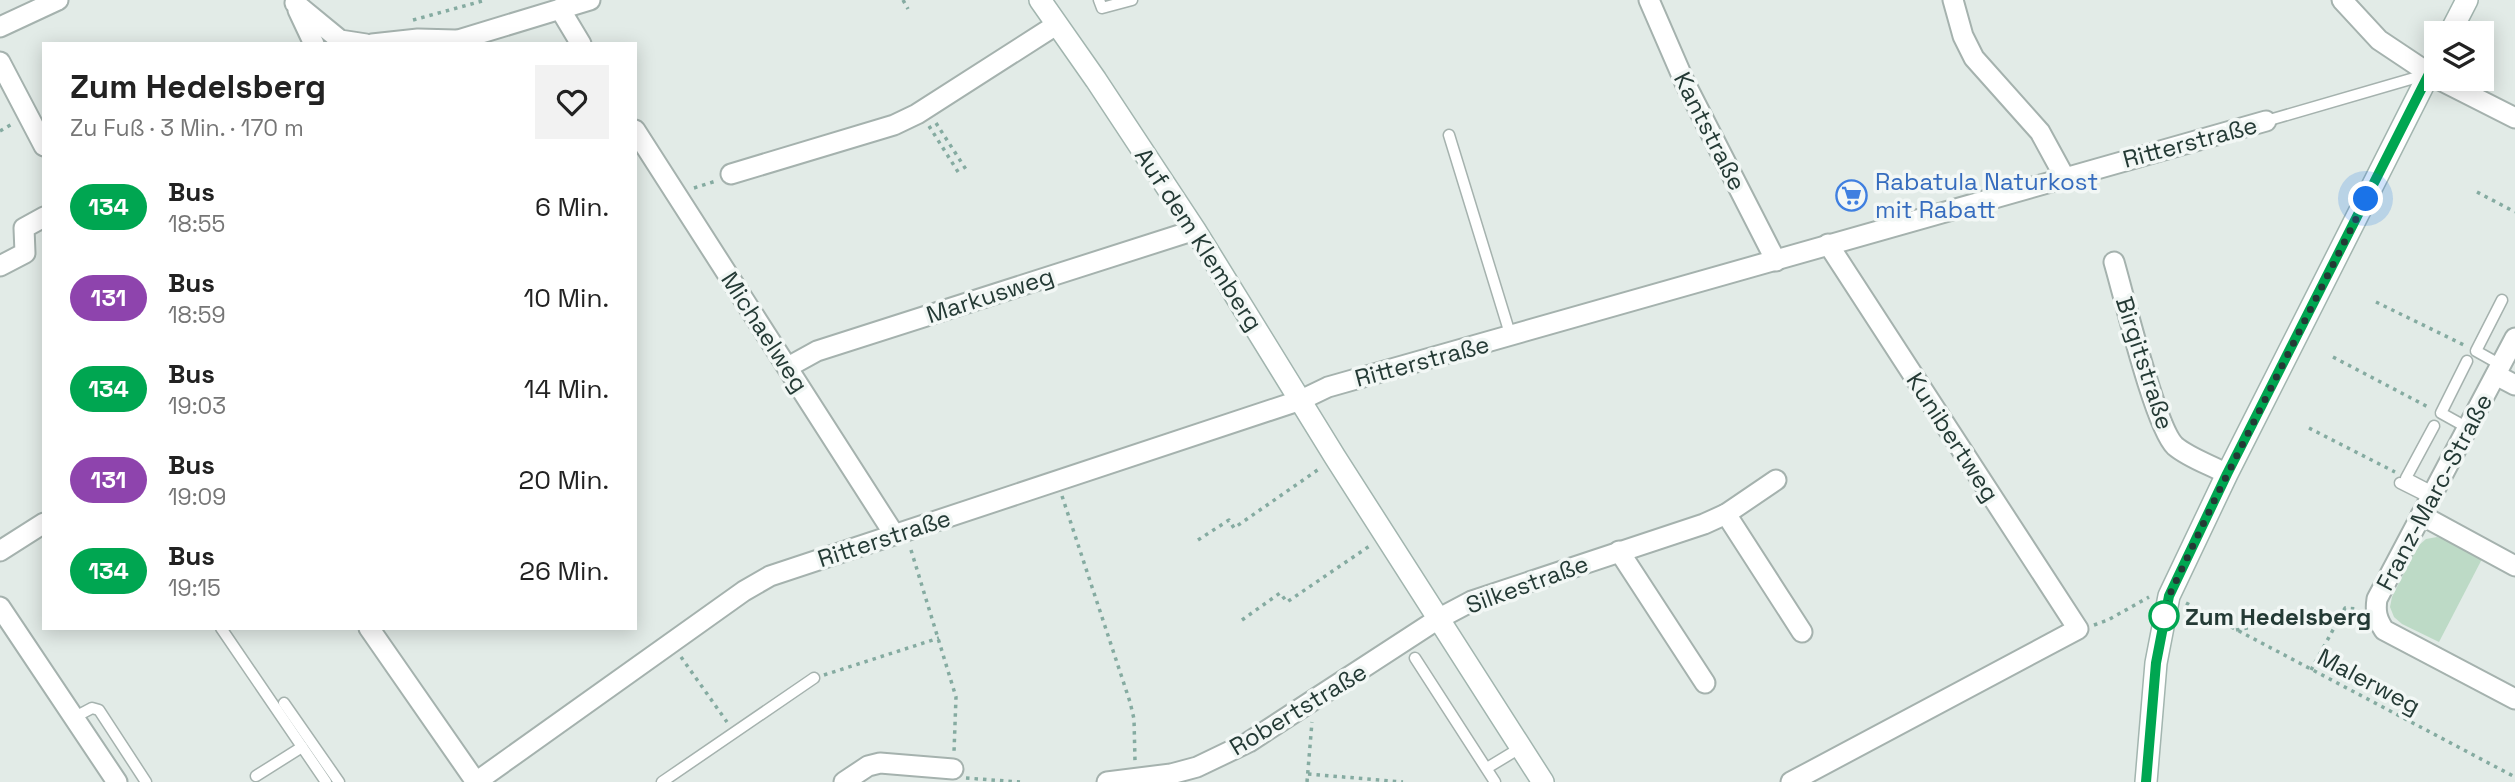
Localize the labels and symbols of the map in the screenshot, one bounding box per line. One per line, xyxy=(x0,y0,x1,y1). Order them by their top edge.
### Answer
street label: Kantstraße xyxy=(1667,66,1753,196)
street label: Ritterstraße xyxy=(2119,109,2261,175)
street label: Auf dem Klemberg xyxy=(1128,142,1270,336)
place label: Rabatula Naturkost mit Rabatt xyxy=(1875,166,2098,225)
supermarket icon: Rabatula Naturkost mit Rabatt xyxy=(1835,178,1869,212)
your location xyxy=(2348,181,2383,216)
street label: Markusweg xyxy=(922,260,1058,330)
street label: Michaelweg xyxy=(714,266,816,398)
street label: Birgitstraße xyxy=(2109,293,2181,433)
street label: Ritterstraße xyxy=(1351,328,1493,394)
street label: Kunibertweg xyxy=(1900,366,2006,508)
street label: Franz-Marc-Straße xyxy=(2369,388,2499,596)
street label: Ritterstraße xyxy=(814,502,954,574)
street label: Silkestraße xyxy=(1462,548,1592,620)
marker: Zum Hedelsberg xyxy=(2149,601,2179,631)
place label: Zum Hedelsberg xyxy=(2185,601,2371,632)
street label: Malerweg xyxy=(2312,641,2426,721)
street label: Robertstraße xyxy=(1224,656,1372,762)

